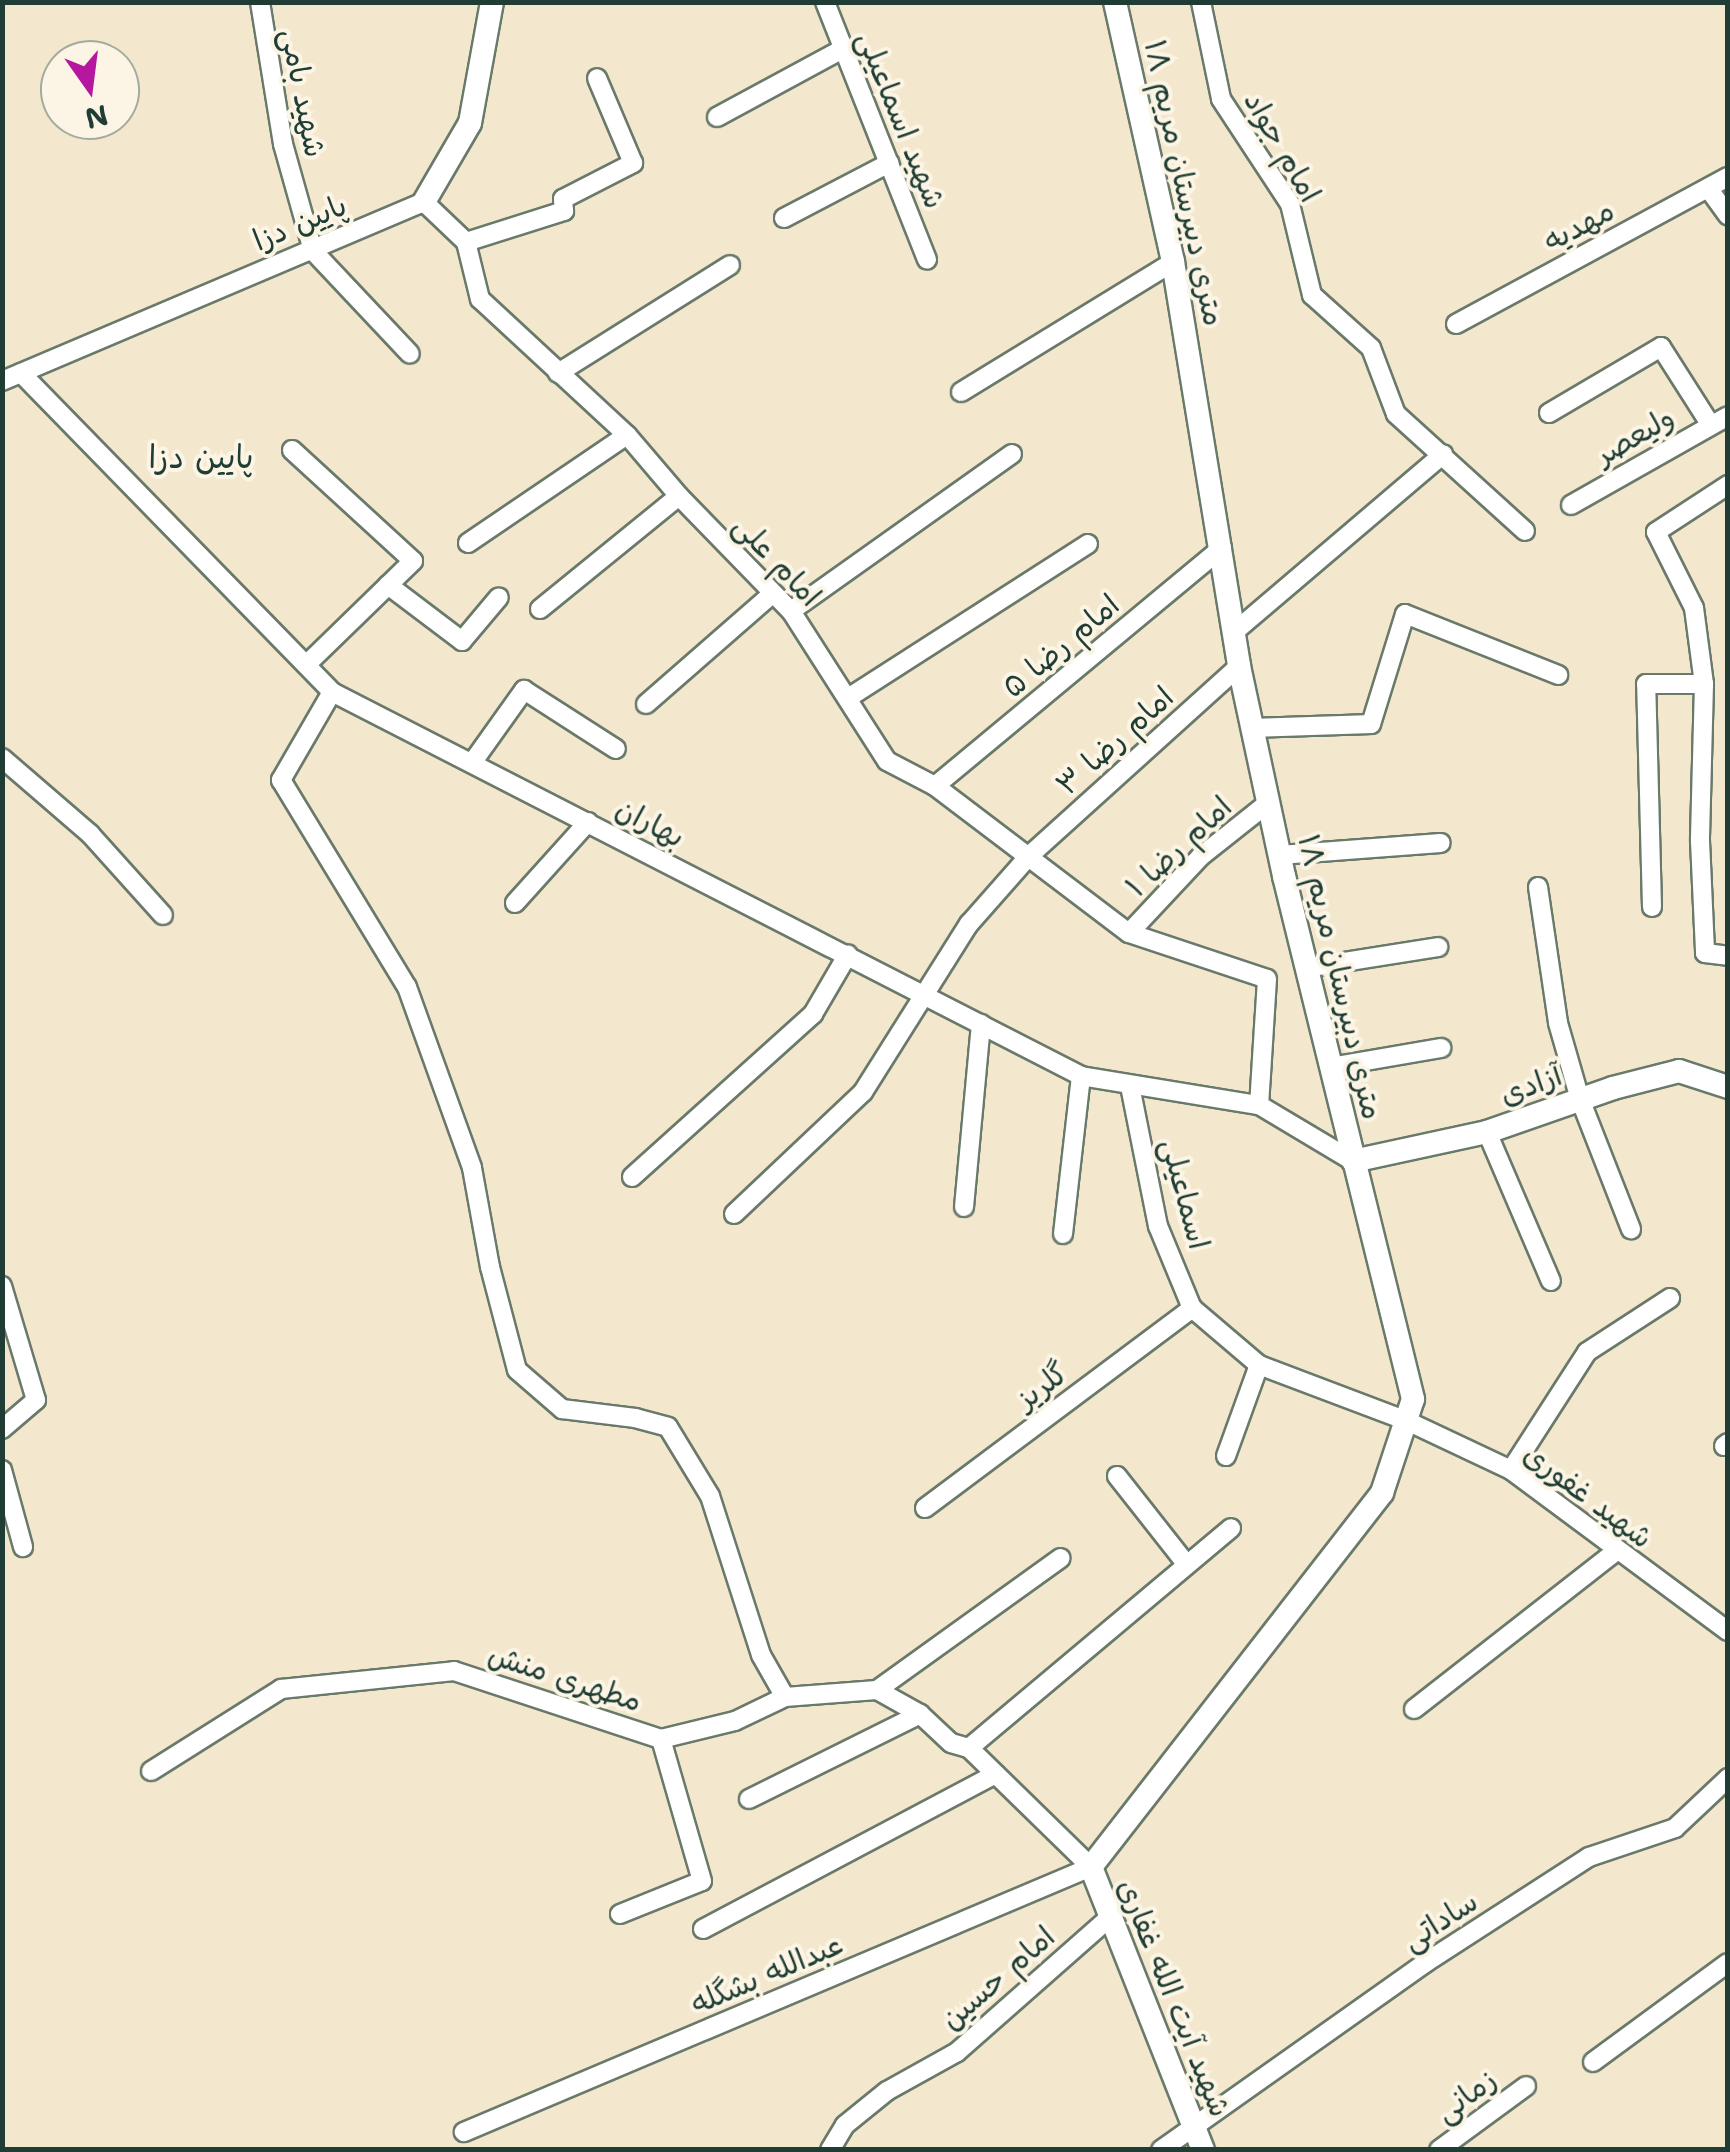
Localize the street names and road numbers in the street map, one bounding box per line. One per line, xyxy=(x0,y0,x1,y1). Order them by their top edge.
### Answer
street label: شهید بامی xyxy=(273,26,333,160)
street label: شهید اسماعیلی xyxy=(849,26,953,214)
street label: ۱۸ متری دبیرستان مریم xyxy=(1136,37,1232,329)
street label: امام جواد xyxy=(1236,85,1328,209)
street label: پایین دزا xyxy=(248,187,352,259)
street label: مهدیه xyxy=(1538,193,1620,259)
street label: ولیعصر xyxy=(1589,399,1681,473)
street label: امام علی xyxy=(726,508,828,614)
street label: امام رضا ۵ xyxy=(995,587,1127,705)
street label: امام رضا ۳ xyxy=(1049,679,1181,803)
street label: امام رضا ۱ xyxy=(1119,789,1239,905)
street label: بهاران xyxy=(610,791,690,855)
street label: ۱۸ متری دبیرستان مریم xyxy=(1290,831,1390,1123)
street label: آزادی xyxy=(1495,1057,1567,1113)
street label: اسماعیلی xyxy=(1153,1135,1217,1253)
street label: گلریز xyxy=(1009,1355,1075,1417)
street label: شهید غفوری xyxy=(1516,1436,1660,1556)
street label: مطهری منش xyxy=(484,1636,646,1720)
street label: شهید آیت الله غفاری xyxy=(1110,1874,1238,2122)
street label: ساداتی xyxy=(1395,1883,1485,1959)
street label: امام حسین xyxy=(934,1919,1062,2037)
street label: عبدالله بشگله xyxy=(686,1926,848,2022)
street label: زمانی xyxy=(1428,2062,1504,2130)

